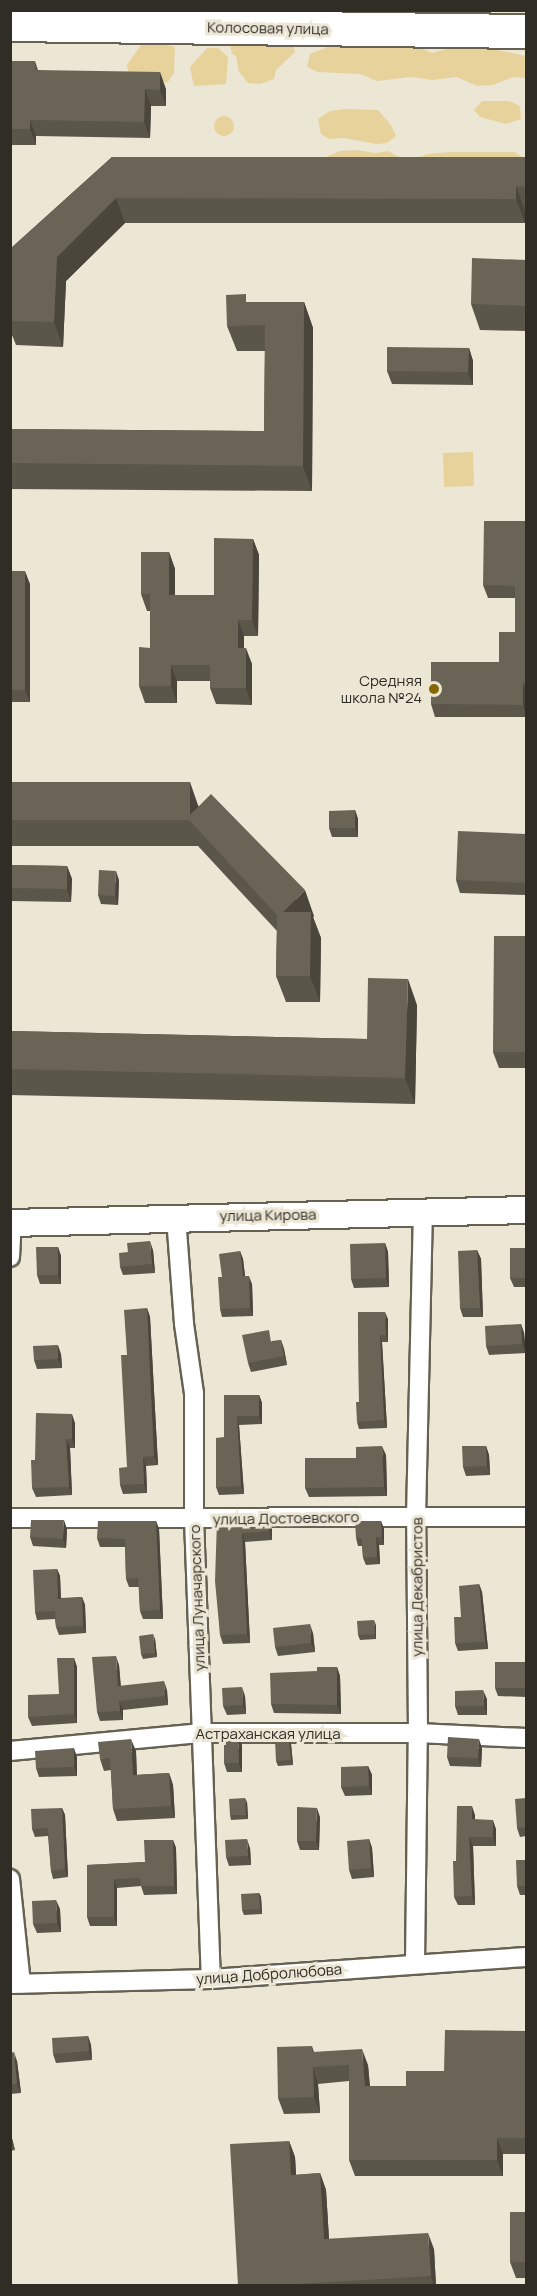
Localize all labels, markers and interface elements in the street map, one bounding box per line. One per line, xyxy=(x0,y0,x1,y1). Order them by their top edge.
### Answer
street label: Колосовая улица xyxy=(207,18,329,38)
place label: Средняя школа №24 xyxy=(341,671,422,706)
marker: Средняя школа №24 xyxy=(427,682,441,696)
street label: улица Кирова xyxy=(219,1205,317,1225)
street label: улица Достоевского xyxy=(213,1508,359,1528)
street label: улица Декабристов xyxy=(408,1517,426,1657)
street label: улица Луначарского xyxy=(185,1524,209,1672)
street label: Астраханская улица xyxy=(196,1725,340,1743)
street label: улица Добролюбова xyxy=(195,1960,343,1988)

